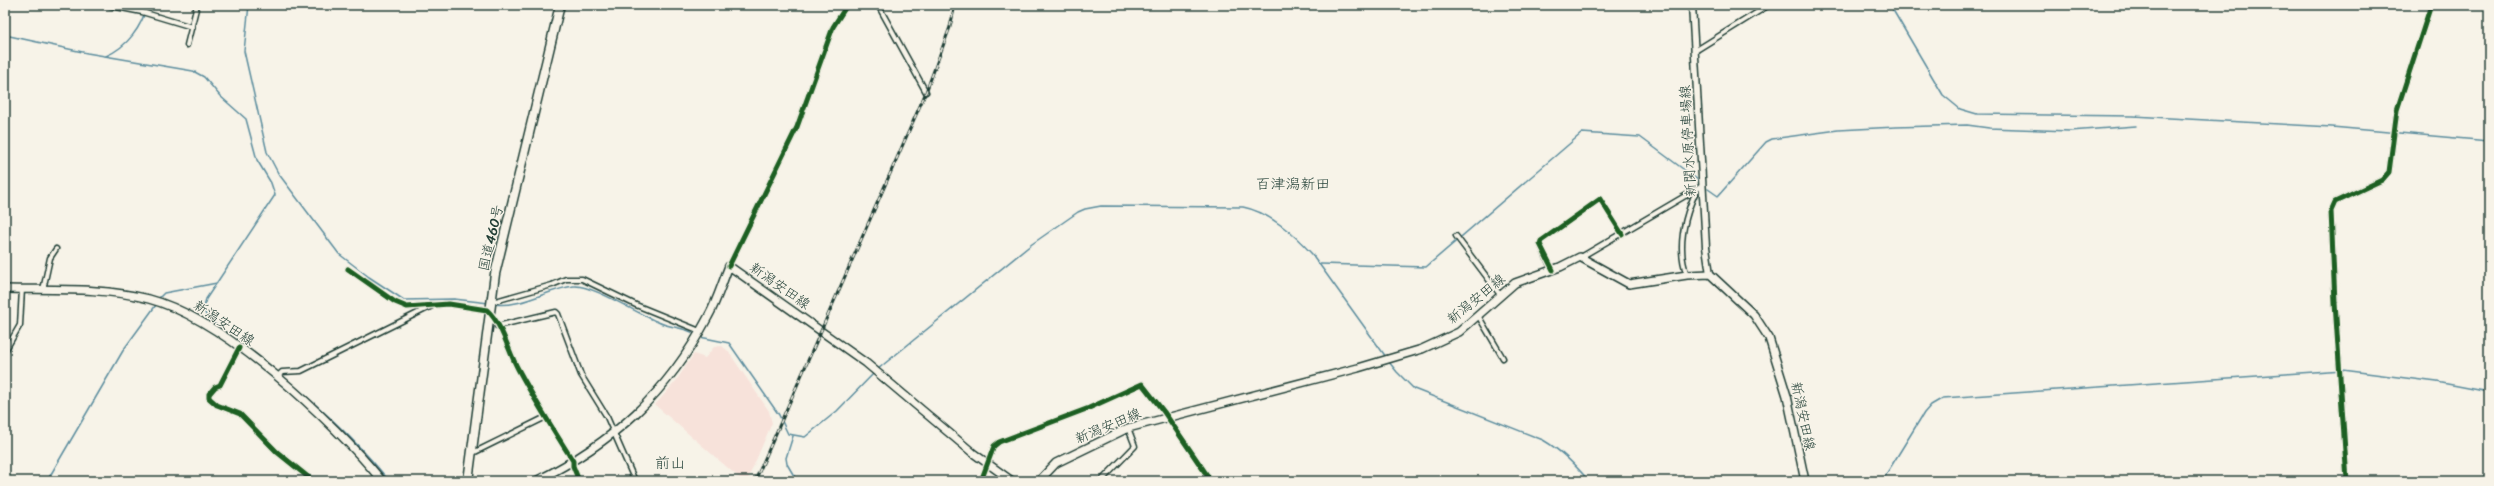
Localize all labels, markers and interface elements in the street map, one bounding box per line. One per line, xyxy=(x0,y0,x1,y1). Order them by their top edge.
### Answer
street label: 新関水原停車場線 xyxy=(1673,84,1703,198)
district label: 百津潟新田 xyxy=(1255,171,1331,197)
street label: 国道460号 xyxy=(471,202,511,274)
street label: 新潟安田線 xyxy=(744,256,816,316)
street label: 新潟安田線 xyxy=(1441,267,1511,331)
street label: 新潟安田線 xyxy=(188,293,260,353)
street label: 新潟安田線 xyxy=(1783,379,1823,453)
street label: 新潟安田線 xyxy=(1071,401,1145,451)
district label: 前山 xyxy=(655,450,685,476)

